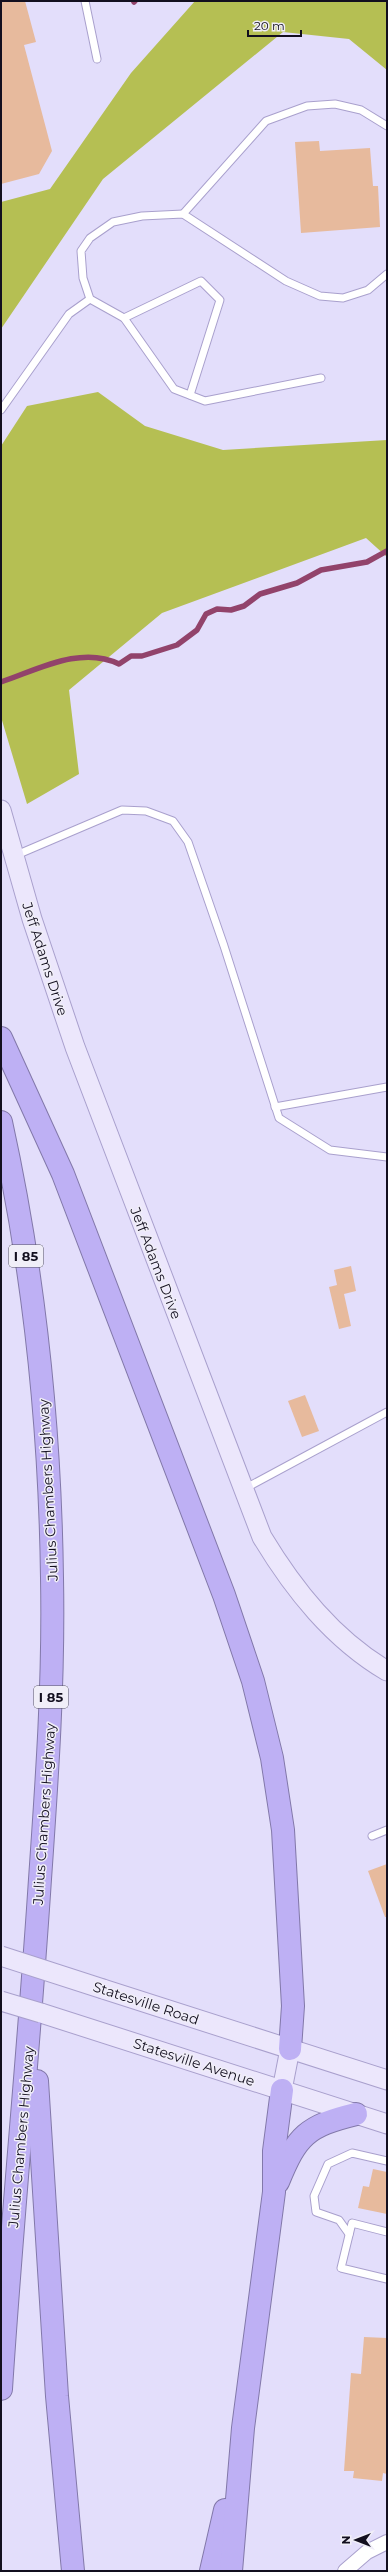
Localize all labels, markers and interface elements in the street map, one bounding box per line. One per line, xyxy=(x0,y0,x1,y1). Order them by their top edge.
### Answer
scale bar xyxy=(248,12,301,38)
text: 20 m xyxy=(254,18,285,33)
street label: Jeff Adams Drive xyxy=(18,899,72,1018)
street label: Jeff Adams Drive xyxy=(126,1204,186,1321)
road number: I 85 xyxy=(9,1245,43,1267)
street label: Julius Chambers Highway xyxy=(34,1398,62,1582)
road number: I 85 xyxy=(34,1686,68,1708)
street label: Julius Chambers Highway xyxy=(29,1722,59,1906)
street label: Statesville Road xyxy=(91,1977,201,2029)
street label: Statesville Avenue xyxy=(131,2034,257,2090)
street label: Julius Chambers Highway xyxy=(4,2045,38,2229)
north arrow xyxy=(336,2520,376,2560)
text: N xyxy=(339,2536,353,2544)

